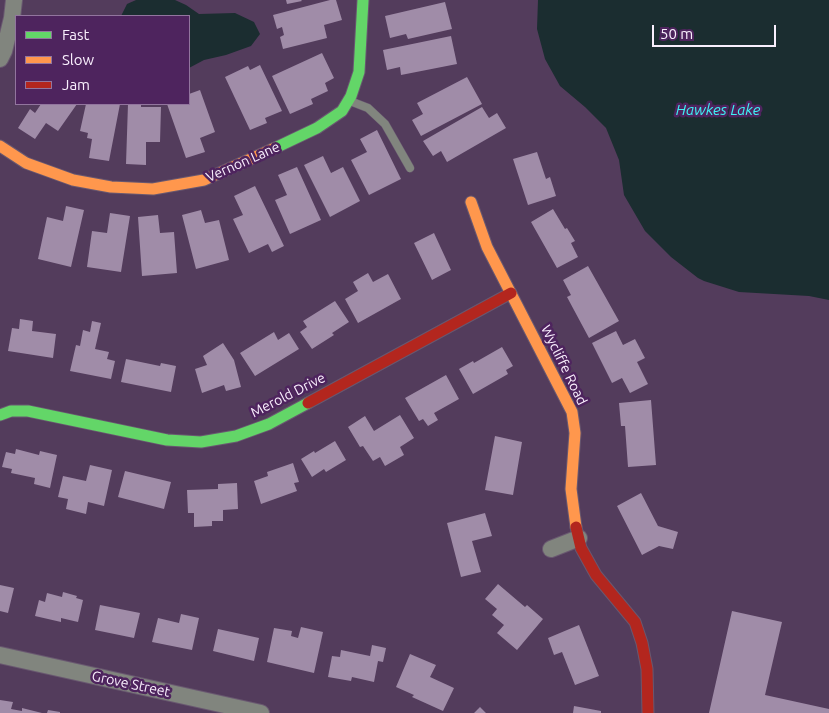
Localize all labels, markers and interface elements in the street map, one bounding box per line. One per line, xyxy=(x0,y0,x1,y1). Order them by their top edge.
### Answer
legend xyxy=(15,15,190,105)
scale bar xyxy=(654,15,778,47)
text: 50 m xyxy=(660,25,693,42)
text: Fast xyxy=(62,26,89,43)
text: Slow xyxy=(62,51,94,68)
text: Jam xyxy=(62,76,90,93)
water label: Hawkes Lake xyxy=(676,101,760,119)
street label: Vernon Lane xyxy=(204,138,282,186)
street label: Wycliffe Road xyxy=(537,322,591,408)
street label: Merold Drive xyxy=(248,369,328,421)
street label: Grove Street xyxy=(90,668,172,700)

